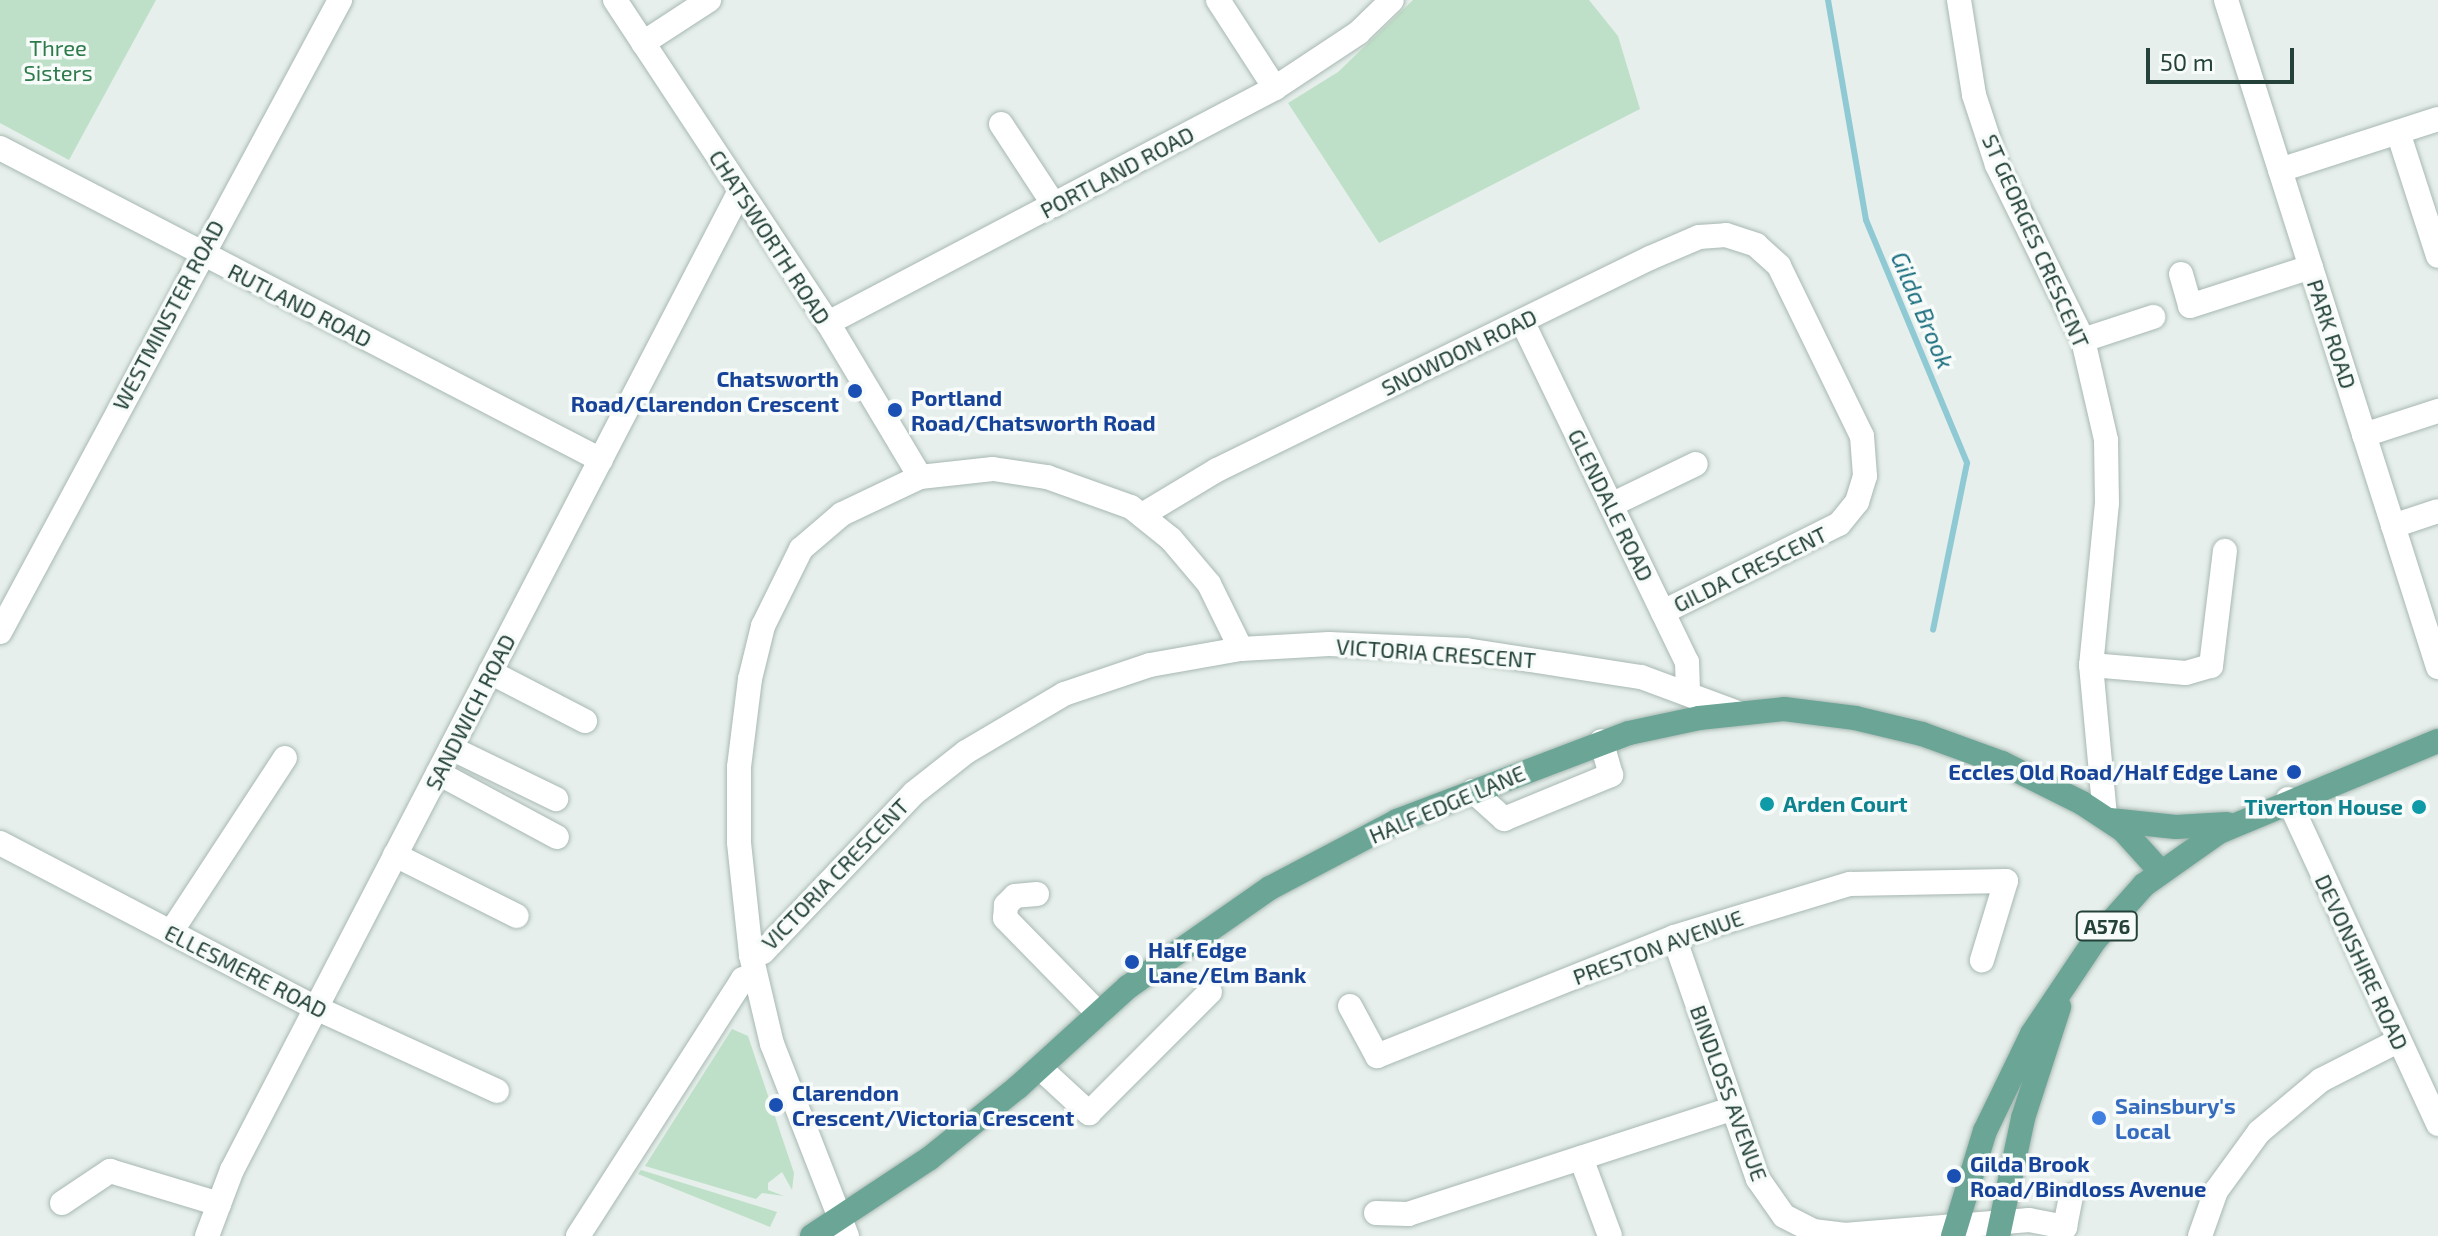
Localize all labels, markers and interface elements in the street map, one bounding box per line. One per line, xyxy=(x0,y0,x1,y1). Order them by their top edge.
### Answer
scale bar xyxy=(2150,32,2298,82)
park label: Three Sisters xyxy=(23,34,93,86)
text: 50 m xyxy=(2160,47,2214,76)
street label: PORTLAND ROAD xyxy=(1036,120,1198,224)
street label: ST GEORGES CRESCENT xyxy=(1977,130,2095,352)
street label: CHATSWORTH ROAD xyxy=(704,145,836,329)
street label: WESTMINSTER ROAD xyxy=(107,216,229,414)
water label: Gilda Brook xyxy=(1885,247,1961,373)
street label: RUTLAND ROAD xyxy=(224,257,376,353)
street label: PARK ROAD xyxy=(2302,276,2362,392)
street label: SNOWDON ROAD xyxy=(1377,303,1541,401)
place label: Chatsworth Road/Clarendon Crescent xyxy=(571,365,839,416)
marker: Chatsworth Road/Clarendon Crescent xyxy=(846,382,864,400)
place label: Portland Road/Chatsworth Road xyxy=(911,384,1156,436)
marker: Portland Road/Chatsworth Road xyxy=(886,401,904,419)
street label: GLENDALE ROAD xyxy=(1563,425,1659,585)
street label: GILDA CRESCENT xyxy=(1669,520,1831,618)
street label: SANDWICH ROAD xyxy=(419,630,521,794)
street label: VICTORIA CRESCENT xyxy=(1335,633,1537,673)
street label: HALF EDGE LANE xyxy=(1365,759,1529,849)
place label: Eccles Old Road/Half Edge Lane xyxy=(1948,759,2278,785)
marker: Eccles Old Road/Half Edge Lane xyxy=(2285,763,2303,781)
place label: Arden Court xyxy=(1783,791,1908,817)
street label: VICTORIA CRESCENT xyxy=(756,793,914,955)
place label: Tiverton House xyxy=(2244,794,2403,820)
marker: Arden Court xyxy=(1758,795,1776,813)
marker: Tiverton House xyxy=(2410,798,2428,816)
street label: DEVONSHIRE ROAD xyxy=(2310,870,2414,1054)
street label: PRESTON AVENUE xyxy=(1569,904,1747,990)
road number: A576 xyxy=(2075,910,2139,942)
street label: ELLESMERE ROAD xyxy=(160,919,332,1023)
place label: Half Edge Lane/Elm Bank xyxy=(1148,936,1306,988)
marker: Half Edge Lane/Elm Bank xyxy=(1123,953,1141,971)
street label: BINDLOSS AVENUE xyxy=(1685,1001,1773,1185)
place label: Clarendon Crescent/Victoria Crescent xyxy=(792,1079,1074,1130)
place label: Sainsbury's Local xyxy=(2115,1092,2236,1144)
marker: Clarendon Crescent/Victoria Crescent xyxy=(767,1096,785,1114)
marker: Sainsbury's Local xyxy=(2090,1109,2108,1127)
place label: Gilda Brook Road/Bindloss Avenue xyxy=(1970,1150,2207,1202)
marker: Gilda Brook Road/Bindloss Avenue xyxy=(1945,1167,1963,1185)

